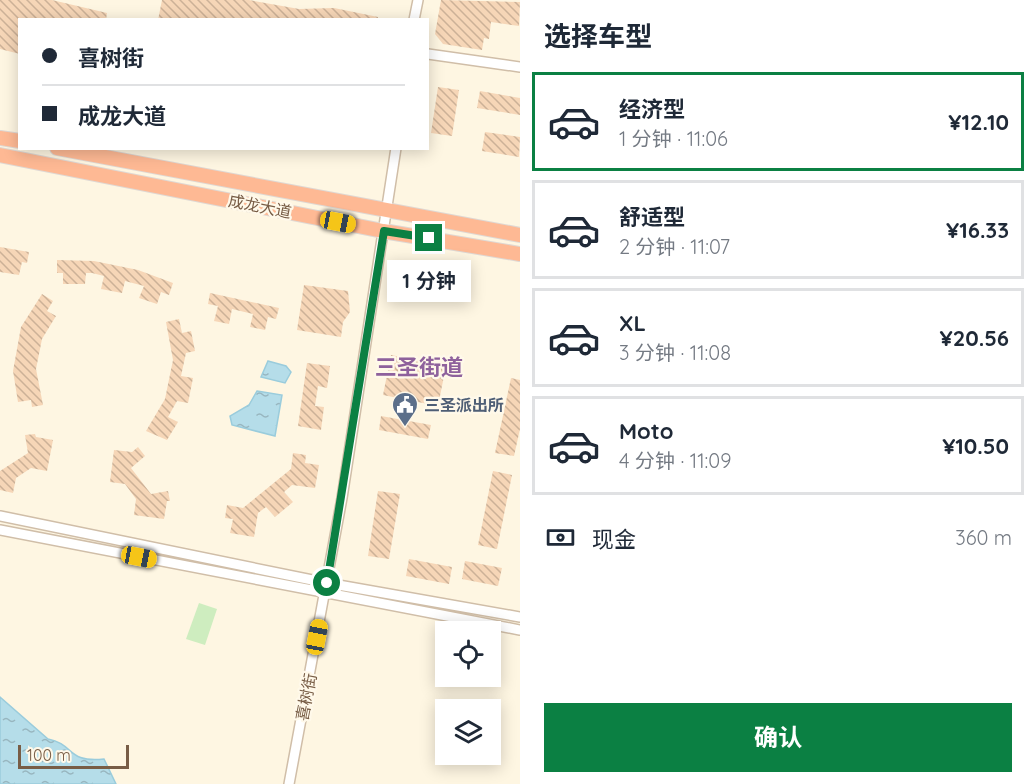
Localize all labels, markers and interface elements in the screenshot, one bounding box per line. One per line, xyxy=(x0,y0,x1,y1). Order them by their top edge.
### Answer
text: 选择车型 xyxy=(544,19,652,53)
text: 喜树街 xyxy=(78,44,144,72)
icon: car xyxy=(547,95,601,149)
text: 经济型 xyxy=(619,95,685,123)
text: 成龙大道 xyxy=(78,102,166,130)
text: ¥12.10 xyxy=(948,108,1009,136)
text: 1 分钟 · 11:06 xyxy=(619,126,728,151)
street label: 成龙大道 xyxy=(227,190,293,222)
icon: car xyxy=(547,203,601,257)
text: 舒适型 xyxy=(619,203,685,231)
car xyxy=(319,210,357,234)
text: ¥16.33 xyxy=(946,216,1009,244)
route end xyxy=(415,224,442,251)
text: 2 分钟 · 11:07 xyxy=(619,234,730,259)
callout: 1 分钟 xyxy=(387,259,471,301)
text: 1 分钟 xyxy=(402,268,456,293)
text: XL xyxy=(619,309,646,337)
icon: car xyxy=(547,311,601,365)
text: ¥20.56 xyxy=(940,324,1009,352)
text: 3 分钟 · 11:08 xyxy=(619,340,731,365)
district label: 三圣街道 xyxy=(375,353,463,381)
public building icon: 三圣派出所 xyxy=(390,390,420,428)
place label: 三圣派出所 xyxy=(424,395,504,415)
text: Moto xyxy=(619,417,673,445)
icon: car xyxy=(547,419,601,473)
text: ¥10.50 xyxy=(942,432,1009,460)
text: 4 分钟 · 11:09 xyxy=(619,448,731,473)
icon: cash xyxy=(544,521,577,554)
text: 现金 xyxy=(592,525,636,553)
text: 360 m xyxy=(955,525,1012,550)
car xyxy=(120,545,158,569)
route start xyxy=(313,569,340,596)
car xyxy=(305,618,329,656)
map controls xyxy=(435,621,501,765)
button: locate xyxy=(435,621,501,687)
street label: 喜树街 xyxy=(292,672,320,722)
button: layers xyxy=(435,699,501,765)
button: 确认 xyxy=(544,703,1012,772)
scale bar xyxy=(18,742,129,770)
text: 100 m xyxy=(27,745,71,765)

